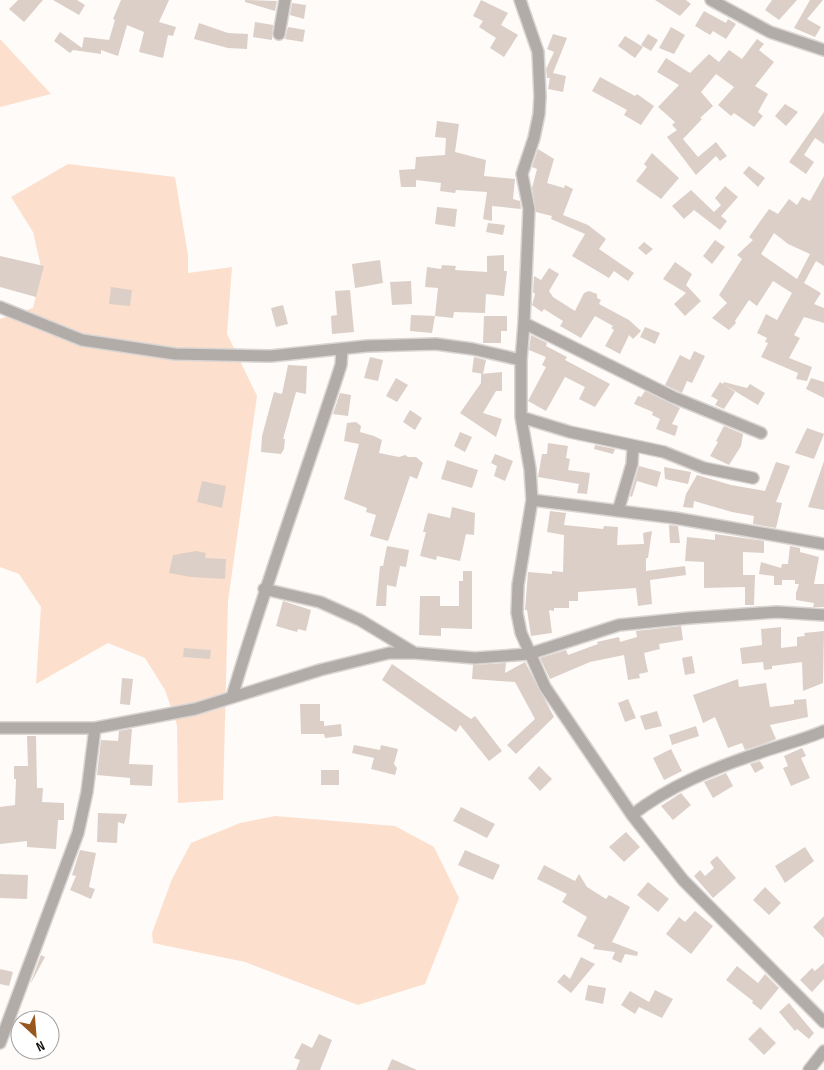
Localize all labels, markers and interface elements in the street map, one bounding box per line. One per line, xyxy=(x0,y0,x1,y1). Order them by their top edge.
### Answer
north arrow xyxy=(10,1010,60,1060)
text: N xyxy=(33,1037,48,1056)

